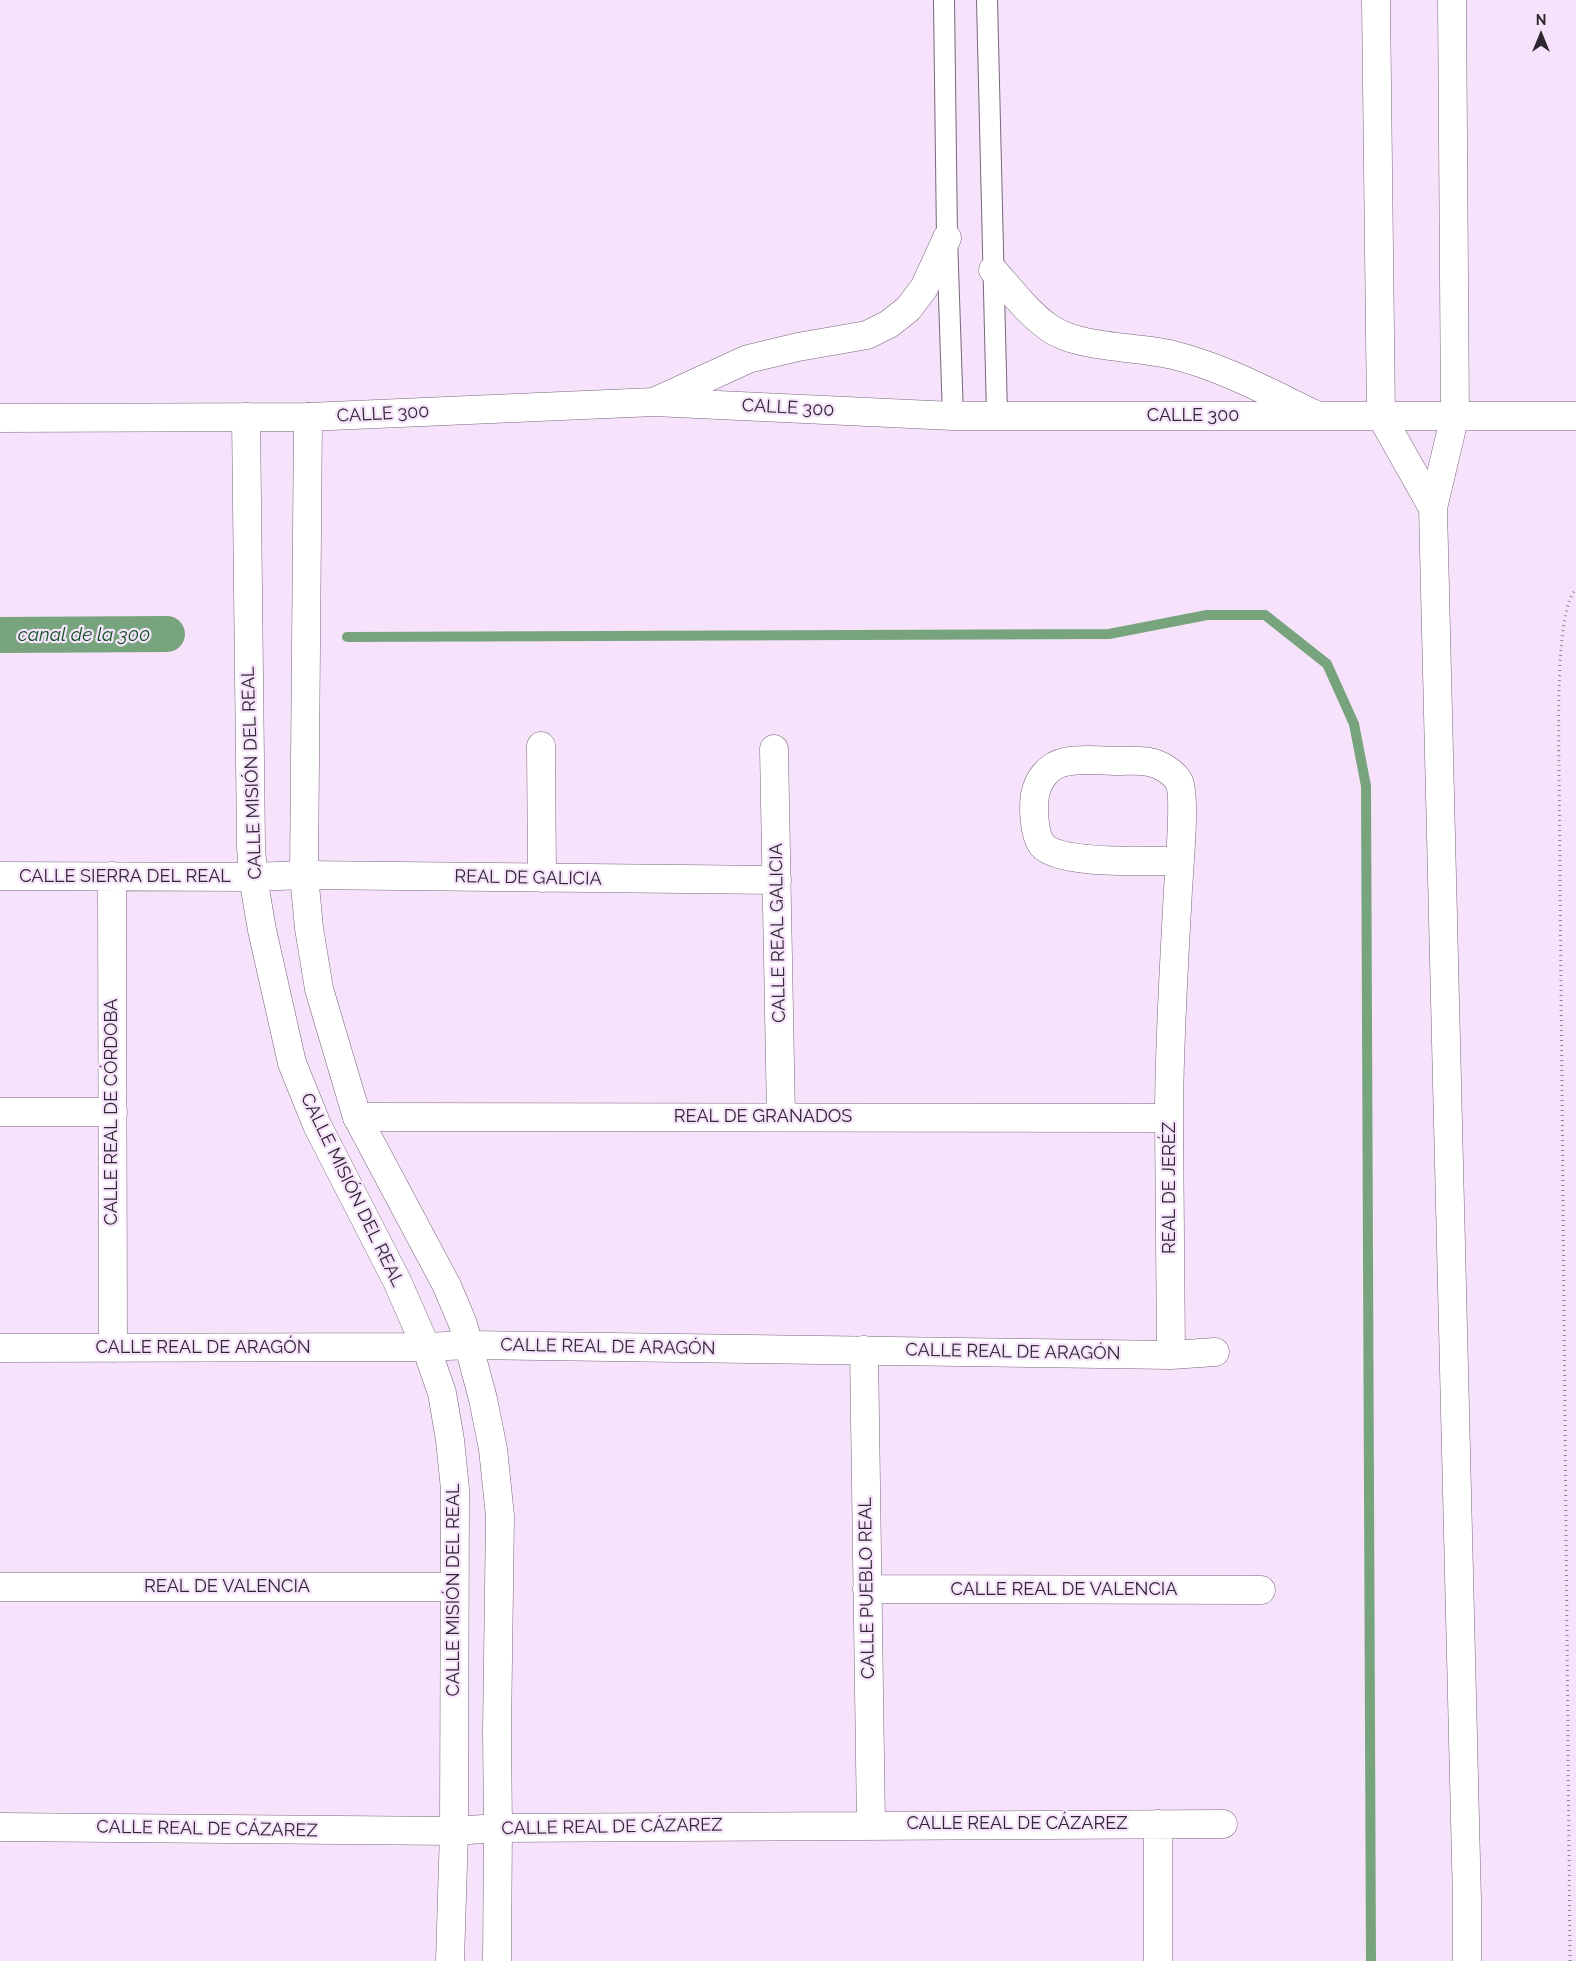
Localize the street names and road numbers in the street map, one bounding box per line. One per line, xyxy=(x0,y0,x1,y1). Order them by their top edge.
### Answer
street label: CALLE 300 xyxy=(741,395,835,421)
street label: CALLE 300 xyxy=(336,401,430,427)
street label: CALLE 300 xyxy=(1147,405,1239,427)
street label: CALLE MISIÓN DEL REAL xyxy=(237,666,267,880)
street label: CALLE REAL GALICIA xyxy=(766,843,790,1023)
street label: CALLE SIERRA DEL REAL xyxy=(19,866,231,888)
street label: REAL DE GALICIA xyxy=(454,866,602,890)
street label: CALLE REAL DE CÓRDOBA xyxy=(101,998,123,1226)
street label: CALLE MISIÓN DEL REAL xyxy=(296,1090,408,1290)
street label: REAL DE GRANADOS xyxy=(674,1106,852,1128)
street label: REAL DE JERÉZ xyxy=(1159,1122,1181,1254)
street label: CALLE REAL DE ARAGÓN xyxy=(500,1334,716,1360)
street label: CALLE REAL DE ARAGÓN xyxy=(95,1337,311,1359)
street label: CALLE REAL DE ARAGÓN xyxy=(905,1339,1121,1365)
street label: CALLE MISIÓN DEL REAL xyxy=(443,1484,465,1696)
street label: CALLE PUEBLO REAL xyxy=(855,1497,879,1679)
street label: REAL DE VALENCIA xyxy=(144,1576,310,1598)
street label: CALLE REAL DE VALENCIA xyxy=(951,1579,1177,1601)
street label: CALLE REAL DE CÁZAREZ xyxy=(906,1813,1128,1835)
street label: CALLE REAL DE CÁZAREZ xyxy=(501,1814,723,1840)
street label: CALLE REAL DE CÁZAREZ xyxy=(96,1816,318,1842)

